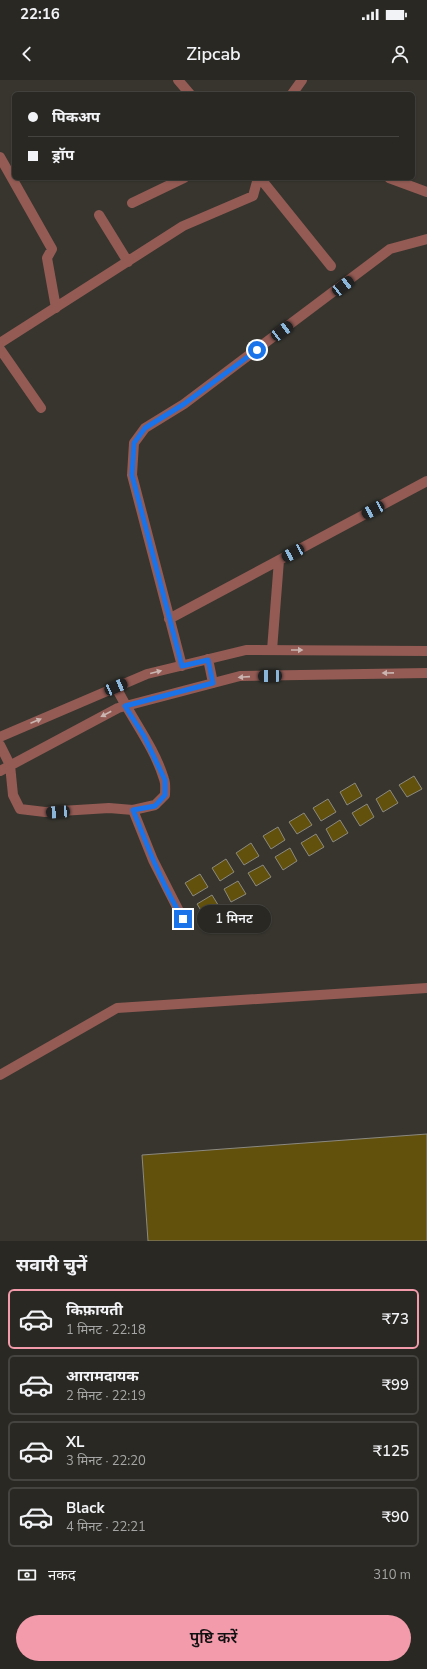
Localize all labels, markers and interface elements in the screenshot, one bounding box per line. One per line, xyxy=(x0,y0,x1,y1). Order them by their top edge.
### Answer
text: 22:16 xyxy=(20,4,60,24)
text: Zipcab xyxy=(186,42,241,66)
icon: back xyxy=(16,43,38,65)
icon: person xyxy=(389,43,411,65)
text: पिकअप xyxy=(52,107,100,127)
text: ड्रॉप xyxy=(52,145,74,165)
car xyxy=(330,274,356,298)
car xyxy=(269,319,295,343)
route start xyxy=(248,341,266,359)
car xyxy=(360,499,386,521)
car xyxy=(280,542,306,564)
one-way arrow xyxy=(291,647,304,653)
one-way arrow xyxy=(150,669,162,675)
car xyxy=(258,670,282,682)
one-way arrow xyxy=(381,670,394,676)
one-way arrow xyxy=(238,673,250,680)
car xyxy=(103,677,129,697)
one-way arrow xyxy=(100,711,111,718)
one-way arrow xyxy=(30,718,42,724)
car xyxy=(46,805,70,819)
callout: 1 मिनट xyxy=(197,905,271,933)
route end xyxy=(174,910,192,928)
text: 1 मिनट xyxy=(215,910,253,928)
text: सवारी चुनें xyxy=(16,1253,87,1277)
text: किफ़ायती xyxy=(66,1300,123,1320)
icon: car xyxy=(18,1301,54,1337)
text: ₹73 xyxy=(382,1309,409,1329)
text: 1 मिनट · 22:18 xyxy=(66,1321,146,1339)
text: आरामदायक xyxy=(66,1366,139,1386)
icon: car xyxy=(18,1367,54,1403)
text: ₹99 xyxy=(382,1375,409,1395)
text: 2 मिनट · 22:19 xyxy=(66,1387,146,1405)
text: XL xyxy=(66,1432,85,1452)
icon: car xyxy=(18,1433,54,1469)
text: ₹125 xyxy=(373,1441,409,1461)
text: 3 मिनट · 22:20 xyxy=(66,1452,146,1470)
text: Black xyxy=(66,1498,104,1518)
icon: car xyxy=(18,1499,54,1535)
text: ₹90 xyxy=(382,1507,409,1527)
text: 4 मिनट · 22:21 xyxy=(66,1518,146,1536)
icon: cash xyxy=(16,1564,38,1586)
text: नकद xyxy=(48,1565,76,1585)
text: 310 m xyxy=(373,1566,411,1584)
button: पुष्टि करें xyxy=(16,1615,411,1661)

